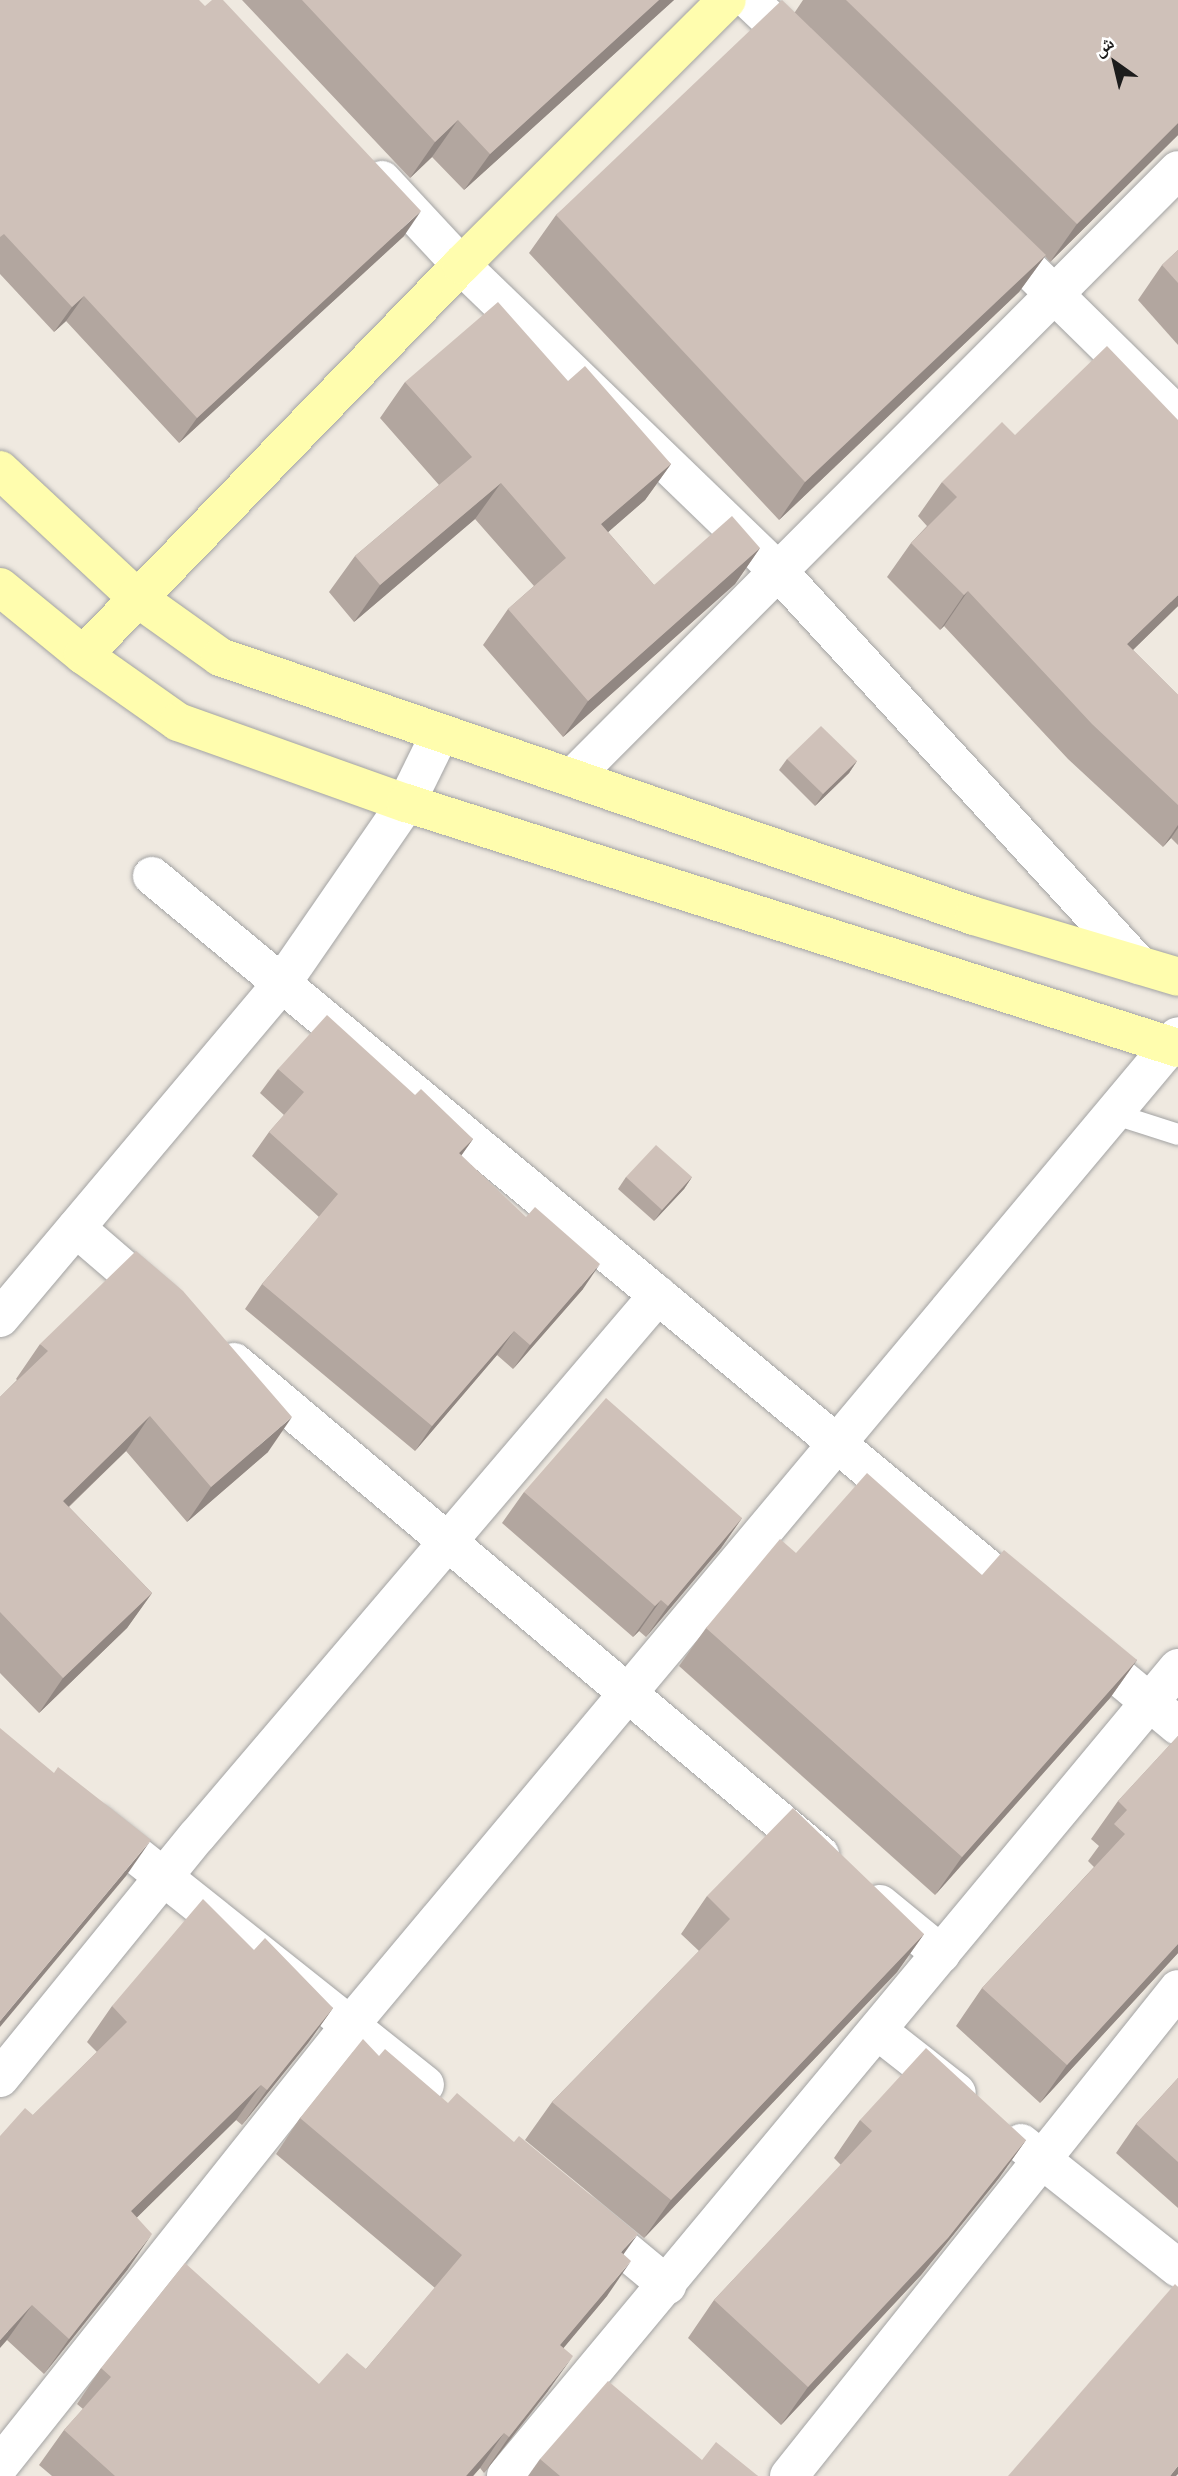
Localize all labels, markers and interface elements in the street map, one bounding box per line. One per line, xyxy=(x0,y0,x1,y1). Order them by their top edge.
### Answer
north arrow xyxy=(1080,28,1150,98)
text: ش xyxy=(1088,30,1118,61)

